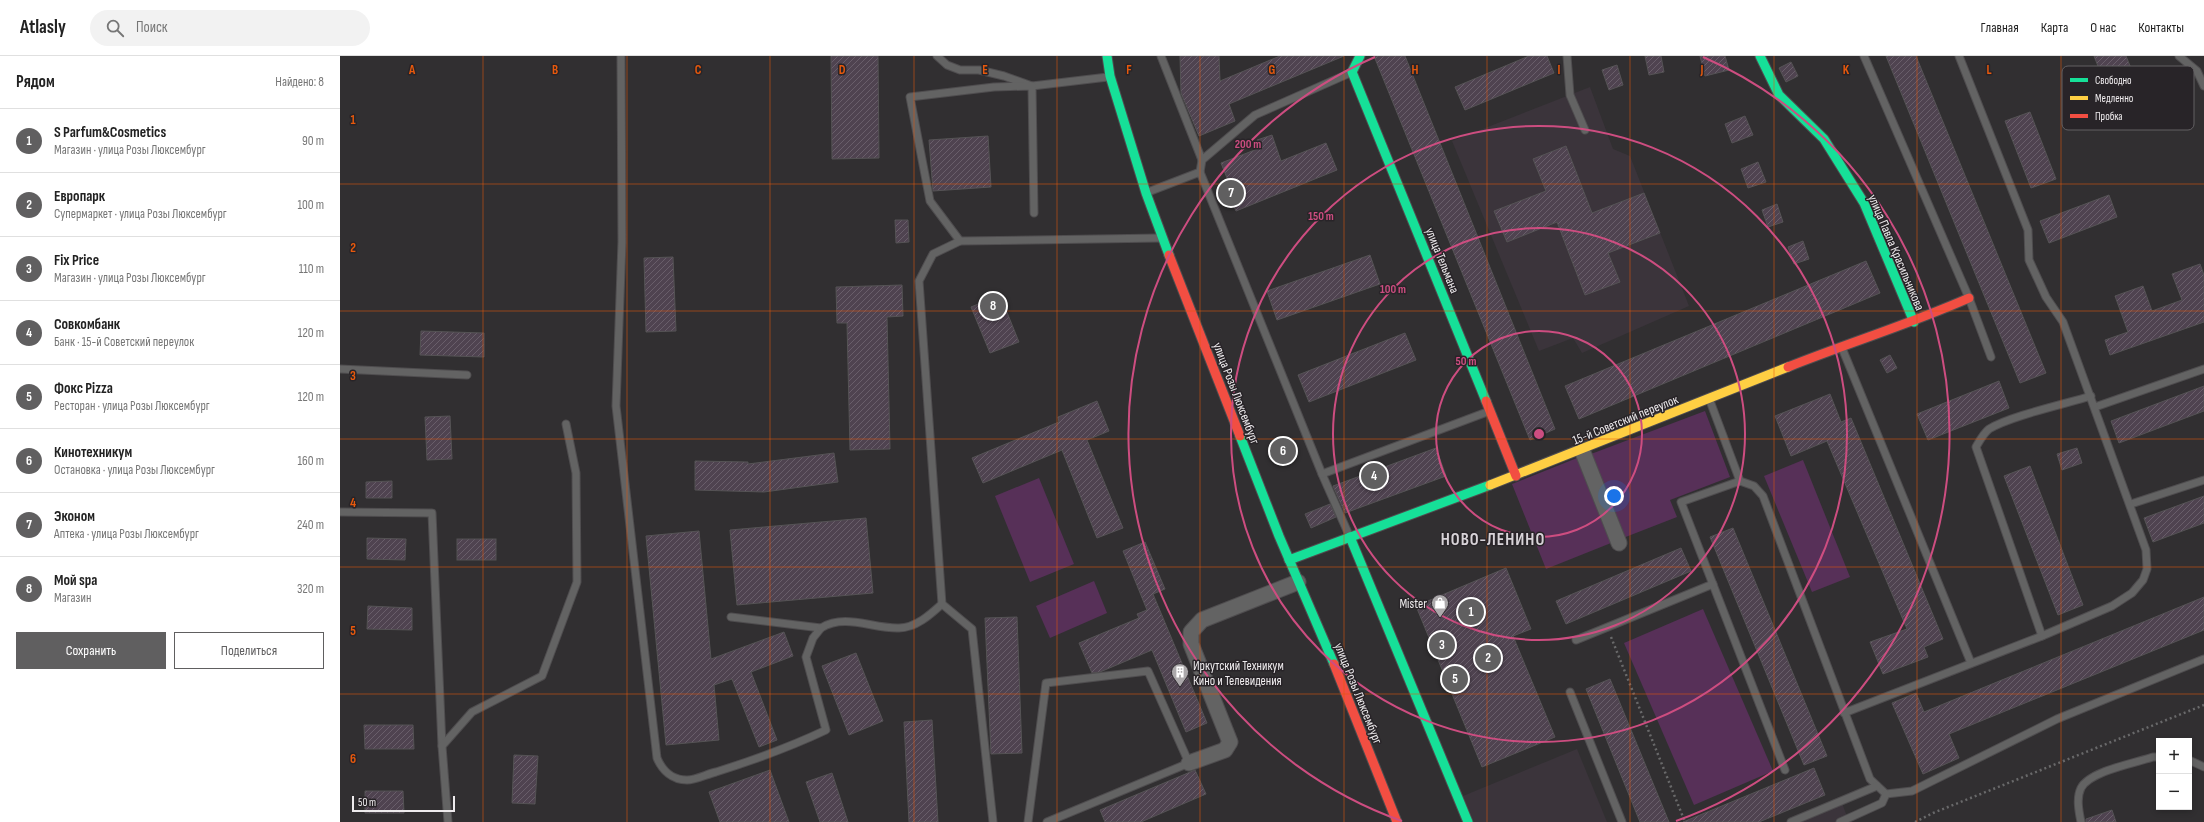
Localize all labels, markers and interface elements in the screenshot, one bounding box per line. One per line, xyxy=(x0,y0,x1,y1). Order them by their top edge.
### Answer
search box xyxy=(90,10,370,46)
text: Atlasly xyxy=(20,16,66,39)
icon: search xyxy=(104,17,126,39)
text: Поиск xyxy=(136,18,168,37)
text: Главная xyxy=(1981,19,2019,36)
text: Карта xyxy=(2041,19,2068,36)
text: О нас xyxy=(2090,19,2116,36)
text: Контакты xyxy=(2138,19,2184,36)
text: A xyxy=(408,62,416,78)
text: B xyxy=(552,62,558,78)
text: C xyxy=(695,62,702,78)
text: D xyxy=(839,62,846,78)
text: E xyxy=(982,62,988,78)
text: F xyxy=(1126,62,1132,78)
text: G xyxy=(1269,62,1276,78)
text: H xyxy=(1412,62,1419,78)
text: I xyxy=(1558,62,1561,78)
text: J xyxy=(1700,62,1704,78)
text: K xyxy=(1843,62,1850,78)
text: L xyxy=(1986,62,1992,78)
legend xyxy=(2062,66,2194,130)
text: Рядом xyxy=(16,72,55,92)
text: Найдено: 8 xyxy=(275,74,324,90)
text: Свободно xyxy=(2095,74,2132,87)
text: Медленно xyxy=(2095,92,2134,105)
text: Пробка xyxy=(2095,110,2123,123)
text: 1 xyxy=(350,112,356,128)
text: S Parfum&Cosmetics xyxy=(54,123,166,142)
text: 1 xyxy=(26,133,32,149)
text: 90 m xyxy=(302,133,324,149)
text: 200 m xyxy=(1235,137,1261,152)
text: Магазин · улица Розы Люксембург xyxy=(54,142,206,158)
pin: 7 xyxy=(1218,178,1244,208)
text: Европарк xyxy=(54,187,105,206)
street label: улица Павла Красильникова xyxy=(1864,192,1928,313)
text: 2 xyxy=(26,197,32,213)
text: 100 m xyxy=(297,197,324,213)
text: Супермаркет · улица Розы Люксембург xyxy=(54,206,227,222)
text: 150 m xyxy=(1308,209,1334,224)
street label: улица Тельмана xyxy=(1422,225,1462,296)
text: 2 xyxy=(350,240,356,256)
text: Fix Price xyxy=(54,251,99,270)
text: 3 xyxy=(26,261,32,277)
text: 110 m xyxy=(299,261,324,277)
text: Магазин · улица Розы Люксембург xyxy=(54,270,206,286)
text: 100 m xyxy=(1380,282,1406,297)
pin: 8 xyxy=(980,291,1006,321)
text: Совкомбанк xyxy=(54,315,120,334)
text: 4 xyxy=(26,325,32,341)
text: 120 m xyxy=(298,325,324,341)
text: Банк · 15-й Советский переулок xyxy=(54,334,194,350)
street label: улица Розы Люксембург xyxy=(1209,340,1263,447)
text: 50 m xyxy=(1456,354,1476,369)
text: 3 xyxy=(350,368,356,384)
text: Фокс Pizza xyxy=(54,379,113,398)
text: 5 xyxy=(26,389,32,405)
text: 120 m xyxy=(298,389,324,405)
street label: 15-й Советский переулок xyxy=(1570,391,1681,448)
text: Ресторан · улица Розы Люксембург xyxy=(54,398,210,414)
centre of rings xyxy=(1532,427,1546,441)
pin: 6 xyxy=(1270,436,1296,466)
text: Кинотехникум xyxy=(54,443,132,462)
text: 6 xyxy=(26,453,32,469)
text: 160 m xyxy=(298,453,324,469)
pin: 4 xyxy=(1361,461,1387,491)
text: Остановка · улица Розы Люксембург xyxy=(54,462,215,478)
your location xyxy=(1604,486,1624,506)
text: 4 xyxy=(350,495,356,511)
text: Эконом xyxy=(54,507,95,526)
text: 7 xyxy=(26,517,32,533)
text: 240 m xyxy=(297,517,324,533)
text: Аптека · улица Розы Люксембург xyxy=(54,526,199,542)
district label: НОВО-ЛЕНИНО xyxy=(1441,530,1545,550)
text: Мой spa xyxy=(54,571,97,590)
text: 8 xyxy=(26,581,32,597)
text: 320 m xyxy=(297,581,324,597)
text: Магазин xyxy=(54,590,91,606)
shop icon: Mister xyxy=(1430,593,1450,618)
place label: Mister xyxy=(1399,596,1427,612)
pin: 1 xyxy=(1458,597,1484,627)
text: 5 xyxy=(350,623,356,639)
pin: 3 xyxy=(1429,630,1455,660)
button: Сохранить xyxy=(16,632,166,669)
button: Поделиться xyxy=(174,632,324,669)
street label: улица Розы Люксембург xyxy=(1331,641,1386,746)
pin: 2 xyxy=(1475,643,1501,673)
place label: Иркутский Техникум Кино и Телевидения xyxy=(1193,658,1284,689)
building icon: Иркутский Техникум Кино и Телевидения xyxy=(1170,662,1190,687)
pin: 5 xyxy=(1442,664,1468,694)
map controls xyxy=(2156,738,2192,810)
button: + xyxy=(2156,738,2192,774)
text: 6 xyxy=(350,751,356,767)
button: − xyxy=(2156,774,2192,810)
scale bar xyxy=(352,794,455,813)
text: 50 m xyxy=(358,796,376,809)

